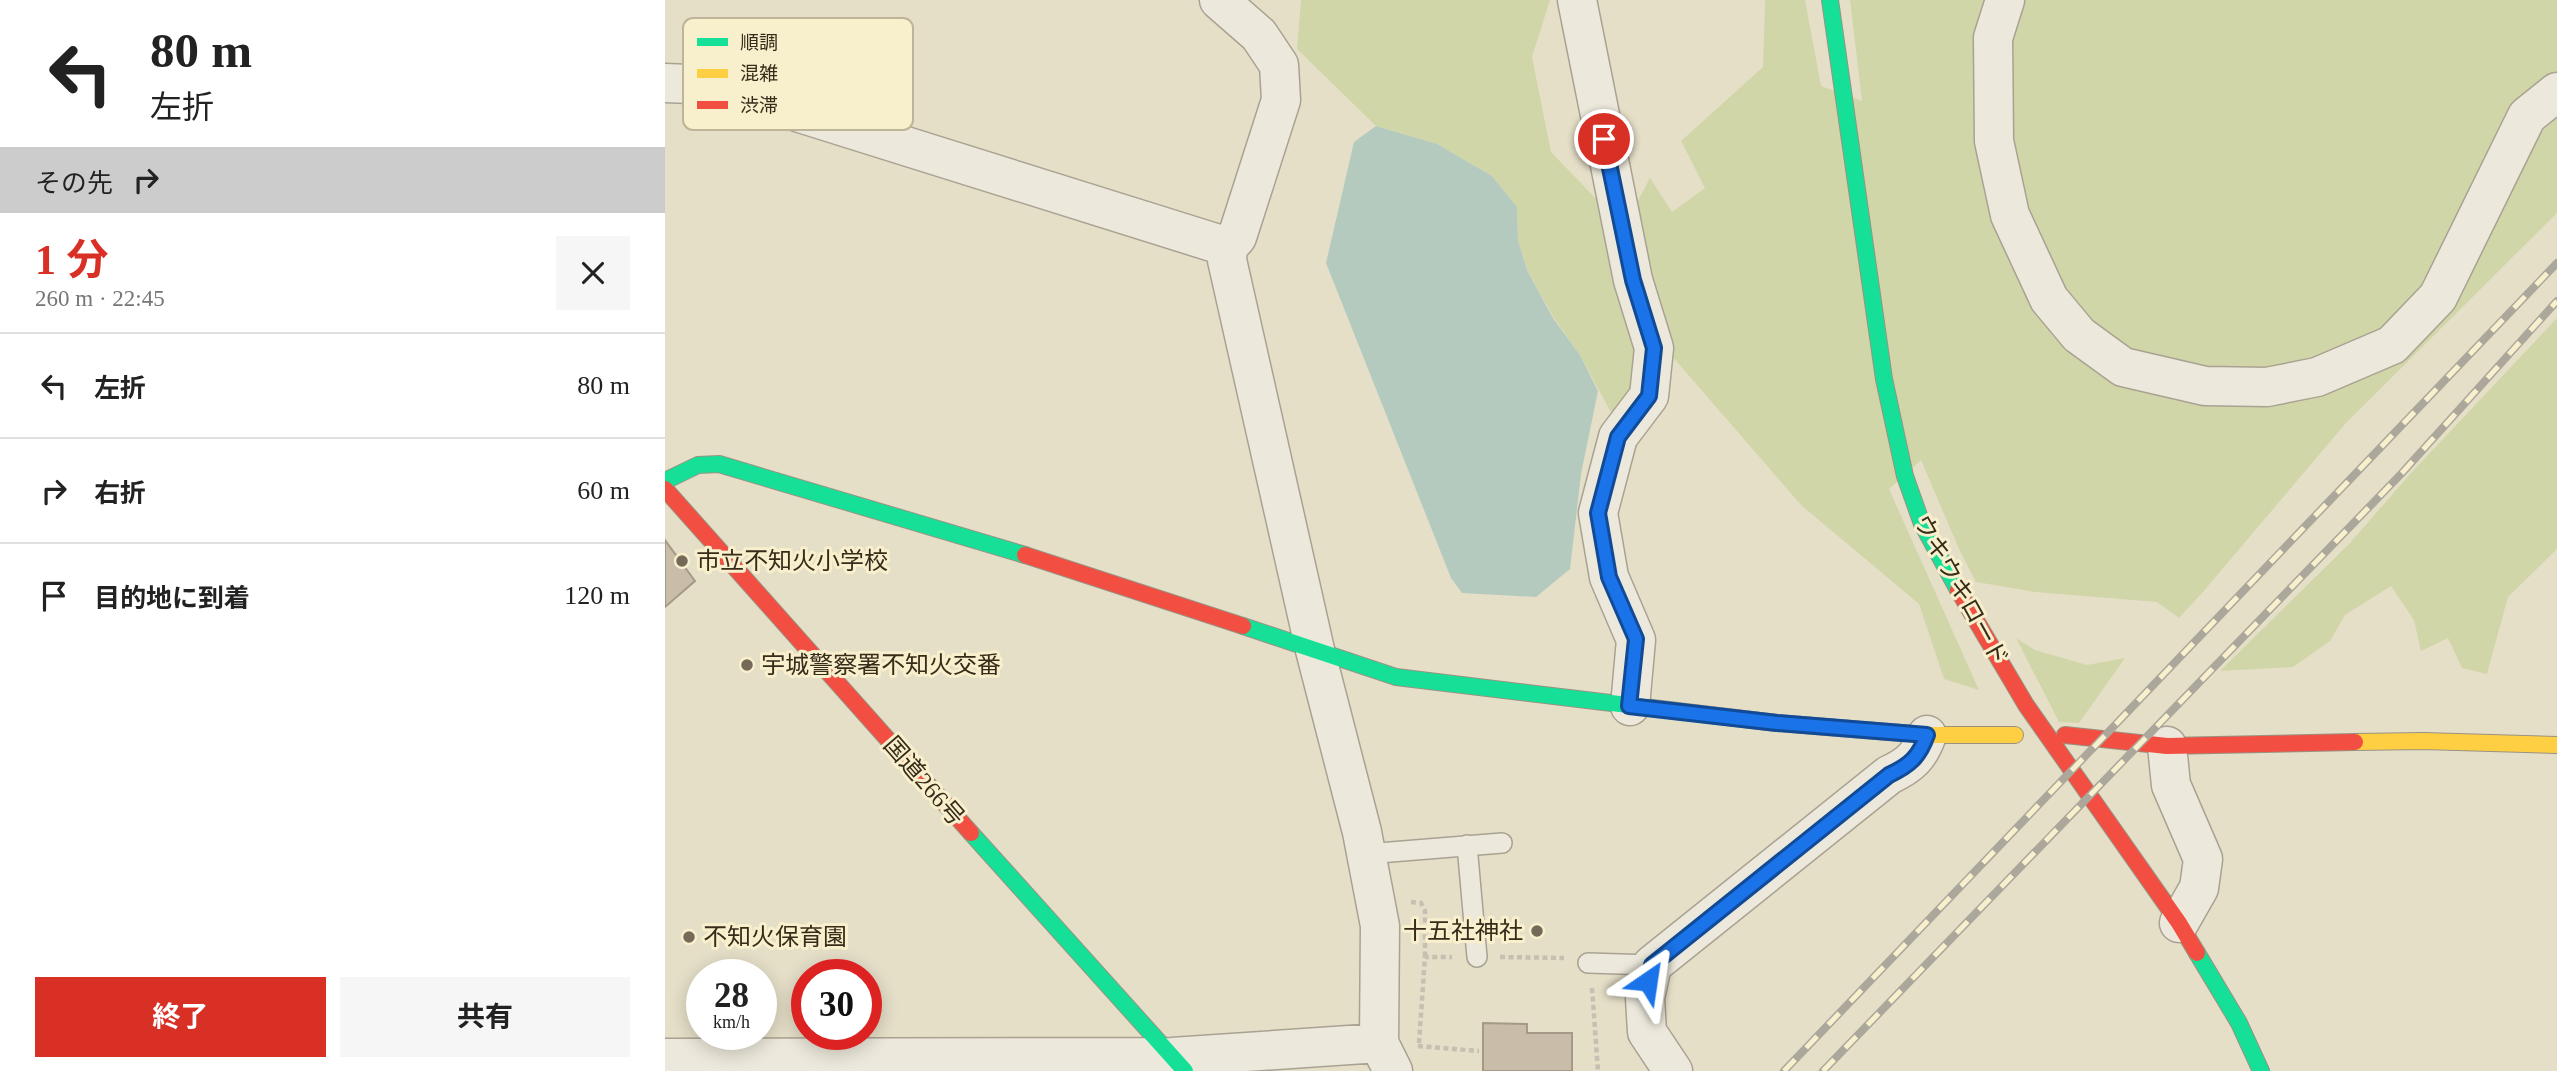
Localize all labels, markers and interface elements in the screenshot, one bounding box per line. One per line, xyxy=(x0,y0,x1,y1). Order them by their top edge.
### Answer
legend xyxy=(683,18,913,130)
text: 80 m xyxy=(150,23,252,78)
icon: left xyxy=(35,28,126,119)
text: 順調 xyxy=(740,32,778,53)
text: 混雑 xyxy=(740,63,778,84)
text: 左折 xyxy=(150,89,214,125)
text: 渋滞 xyxy=(740,95,778,116)
pin xyxy=(1574,109,1634,169)
icon: arrive xyxy=(1585,120,1623,158)
icon: right xyxy=(127,161,165,199)
text: その先 xyxy=(35,169,113,198)
button: close xyxy=(556,236,630,310)
text: 1 分 xyxy=(35,237,109,283)
text: 260 m · 22:45 xyxy=(35,286,165,311)
icon: left xyxy=(35,367,73,405)
text: 80 m xyxy=(577,371,630,400)
text: 左折 xyxy=(94,374,146,403)
icon: right xyxy=(35,472,73,510)
text: 60 m xyxy=(577,476,630,505)
text: 右折 xyxy=(94,479,146,508)
street label: ウキウキロード xyxy=(1909,510,2013,670)
place label: 市立不知火小学校 xyxy=(696,548,888,574)
marker: 市立不知火小学校 xyxy=(674,553,690,569)
icon: arrive xyxy=(35,577,73,615)
text: 120 m xyxy=(564,581,630,610)
text: 目的地に到着 xyxy=(94,584,250,613)
place label: 宇城警察署不知火交番 xyxy=(761,652,1001,678)
marker: 宇城警察署不知火交番 xyxy=(739,657,755,673)
street label: 国道266号 xyxy=(879,732,969,830)
place label: 十五社神社 xyxy=(1403,918,1523,944)
marker: 十五社神社 xyxy=(1529,923,1545,939)
place label: 不知火保育園 xyxy=(703,924,847,950)
marker: 不知火保育園 xyxy=(681,929,697,945)
position arrow xyxy=(1611,944,1685,1018)
speed limit sign: 30 xyxy=(791,959,882,1050)
text: 28 xyxy=(714,976,749,1015)
button: 終了 xyxy=(35,977,326,1057)
button: 共有 xyxy=(340,977,630,1057)
text: km/h xyxy=(713,1012,750,1032)

